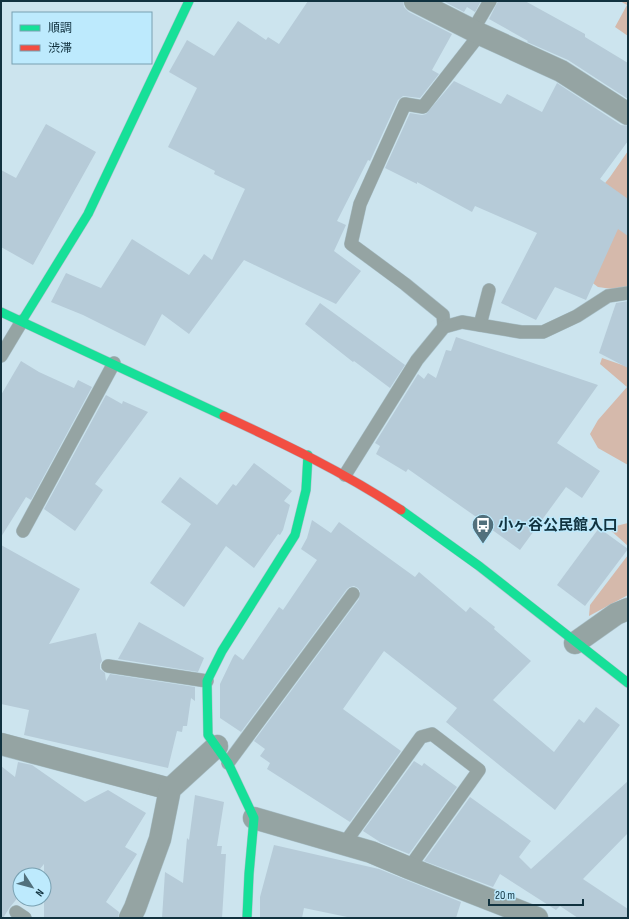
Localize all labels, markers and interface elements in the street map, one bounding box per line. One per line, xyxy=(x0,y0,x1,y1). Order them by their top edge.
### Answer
legend xyxy=(12,12,152,64)
text: 順調 xyxy=(48,21,72,36)
text: 渋滞 xyxy=(48,41,72,56)
bus stop icon: 小ヶ谷公民館入口 xyxy=(470,512,496,545)
place label: 小ヶ谷公民館入口 xyxy=(498,516,618,535)
north arrow xyxy=(12,867,52,907)
scale bar xyxy=(489,881,583,907)
text: N xyxy=(33,886,47,899)
text: 20 m xyxy=(495,888,515,903)

